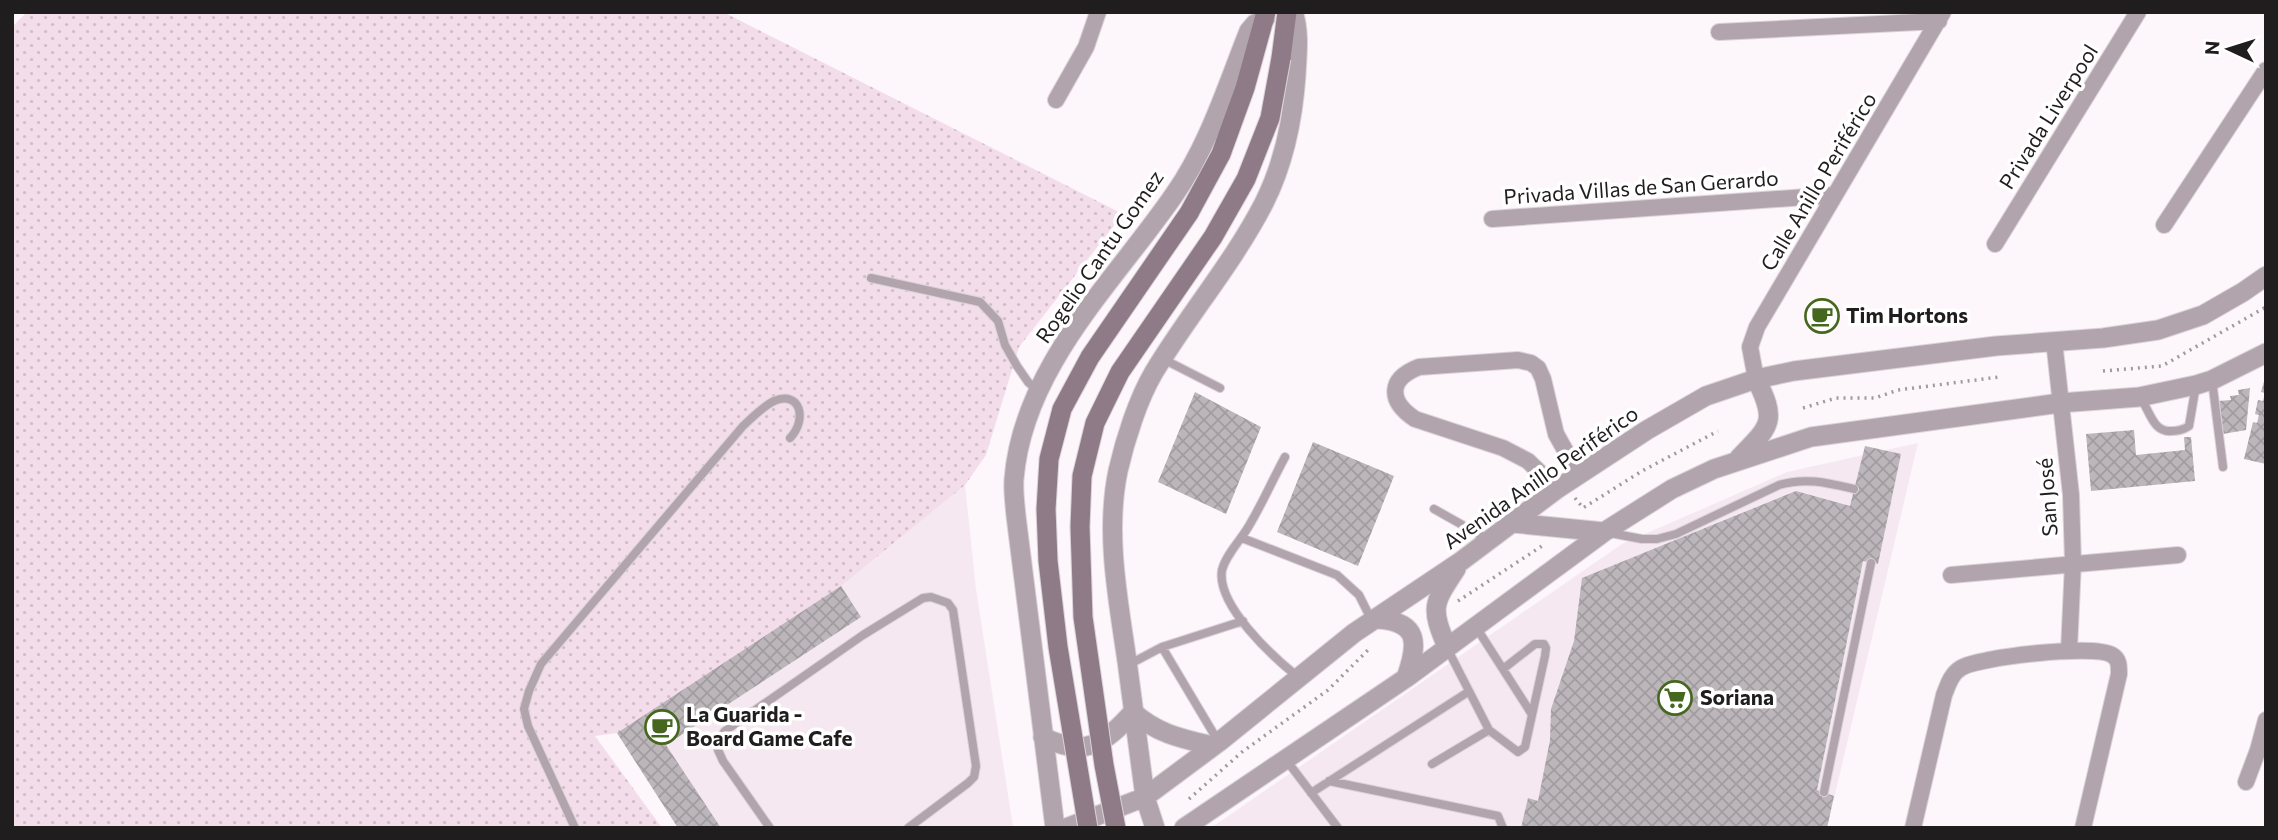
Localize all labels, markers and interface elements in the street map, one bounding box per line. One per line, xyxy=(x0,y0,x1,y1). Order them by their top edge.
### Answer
north arrow xyxy=(2194,14,2264,84)
street label: Privada Liverpool xyxy=(1993,39,2102,193)
text: N xyxy=(2200,40,2224,56)
street label: Calle Anillo Periférico xyxy=(1755,88,1881,275)
street label: Privada Villas de San Gerardo xyxy=(1503,164,1779,209)
street label: Rogelio Cantu Gomez xyxy=(1030,165,1168,347)
cafe icon: Tim Hortons xyxy=(1803,297,1841,335)
place label: Tim Hortons xyxy=(1846,302,1968,327)
street label: Avenida Anillo Periférico xyxy=(1438,400,1642,554)
street label: San José xyxy=(2031,457,2062,537)
supermarket icon: Soriana xyxy=(1656,679,1694,717)
place label: Soriana xyxy=(1700,684,1774,709)
place label: La Guarida - Board Game Cafe xyxy=(686,701,853,750)
cafe icon: La Guarida - Board Game Cafe xyxy=(643,708,681,746)

